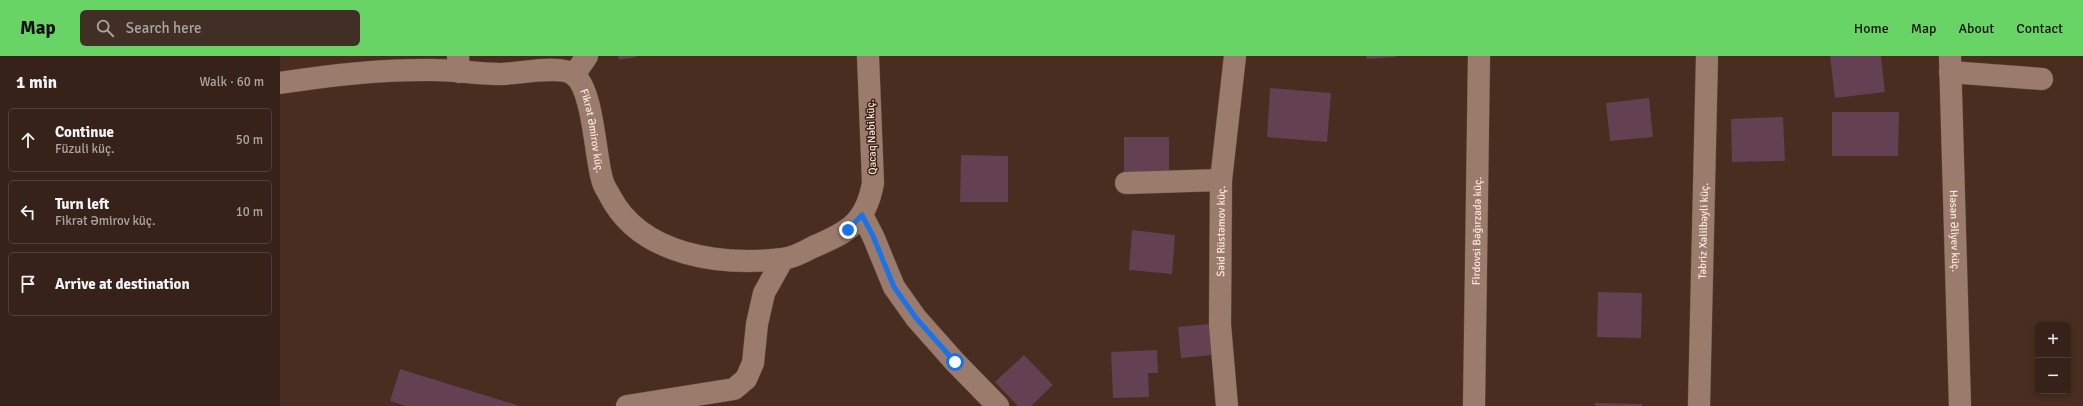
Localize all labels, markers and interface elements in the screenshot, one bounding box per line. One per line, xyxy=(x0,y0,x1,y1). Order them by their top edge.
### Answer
search box xyxy=(80,10,360,46)
text: Map xyxy=(20,16,56,40)
icon: search xyxy=(94,17,116,39)
text: Search here xyxy=(126,19,201,37)
text: Home xyxy=(1854,20,1889,37)
text: Map xyxy=(1911,20,1936,37)
text: About xyxy=(1958,20,1994,37)
text: Contact xyxy=(2016,20,2063,37)
text: 1 min xyxy=(16,72,57,93)
text: Walk · 60 m xyxy=(200,74,264,90)
street label: Fikrət Əmirov küç. xyxy=(577,87,606,174)
street label: Qacaq Nəbi küç. xyxy=(864,99,879,175)
text: Continue xyxy=(55,123,114,141)
icon: ahead xyxy=(17,129,39,151)
text: 50 m xyxy=(236,132,263,148)
text: Füzuli küç. xyxy=(55,141,115,157)
street label: Firdovsi Bağırzadə küç. xyxy=(1470,177,1484,285)
street label: Təbriz Xəlilbəyli küç. xyxy=(1696,183,1711,279)
street label: Səid Rüstəmov küç. xyxy=(1214,186,1228,277)
street label: Həsən Əliyev küç. xyxy=(1947,190,1962,272)
text: Turn left xyxy=(55,195,109,213)
icon: left xyxy=(17,201,39,223)
text: 10 m xyxy=(236,204,263,220)
text: Fikrət Əmirov küç. xyxy=(55,213,155,229)
route end xyxy=(839,221,857,239)
icon: arrive xyxy=(17,273,39,295)
text: Arrive at destination xyxy=(55,275,190,293)
map controls xyxy=(2035,322,2071,394)
button: + xyxy=(2035,322,2071,358)
route start xyxy=(946,353,964,371)
button: − xyxy=(2035,358,2071,394)

